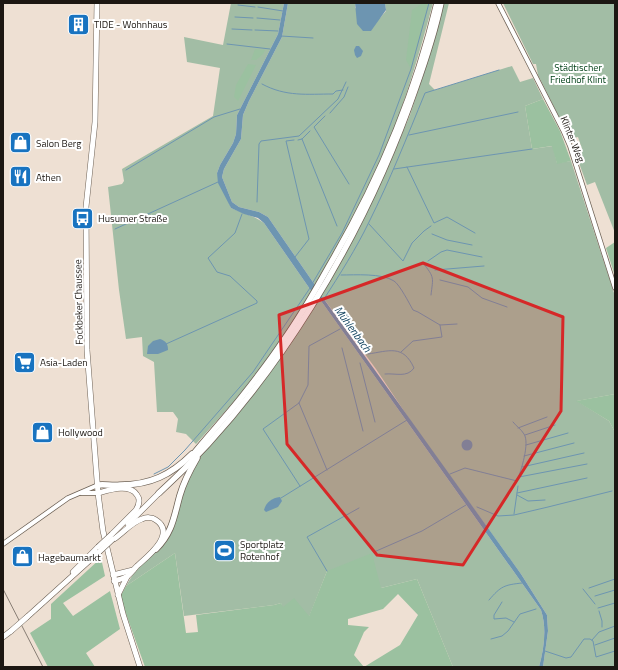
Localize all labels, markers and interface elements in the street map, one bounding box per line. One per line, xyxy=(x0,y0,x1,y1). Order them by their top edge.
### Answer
building icon: TIDE - Wohnhaus xyxy=(66,11,92,37)
place label: TIDE - Wohnhaus xyxy=(94,17,168,32)
park label: Städtischer Friedhof Klint xyxy=(550,60,607,87)
street label: Klinter Weg xyxy=(556,114,589,165)
shop icon: Salon Berg xyxy=(8,130,34,156)
place label: Salon Berg xyxy=(36,136,81,151)
restaurant icon: Athen xyxy=(8,164,34,190)
place label: Athen xyxy=(36,170,61,185)
bus stop icon: Husumer Straße xyxy=(69,205,95,231)
place label: Husumer Straße xyxy=(98,211,167,226)
street label: Fockbeker Chaussee xyxy=(70,259,87,345)
water label: Mühlenbach xyxy=(331,303,375,356)
supermarket icon: Asia-Laden xyxy=(12,349,38,375)
place label: Asia-Laden xyxy=(40,355,88,370)
shop icon: Hollywood xyxy=(29,419,55,445)
place label: Hollywood xyxy=(58,425,103,440)
sports icon: Sportplatz Rotenhof xyxy=(211,537,237,563)
place label: Sportplatz Rotenhof xyxy=(240,537,284,564)
shop icon: Hagebaumarkt xyxy=(9,544,35,570)
place label: Hagebaumarkt xyxy=(38,550,101,565)

